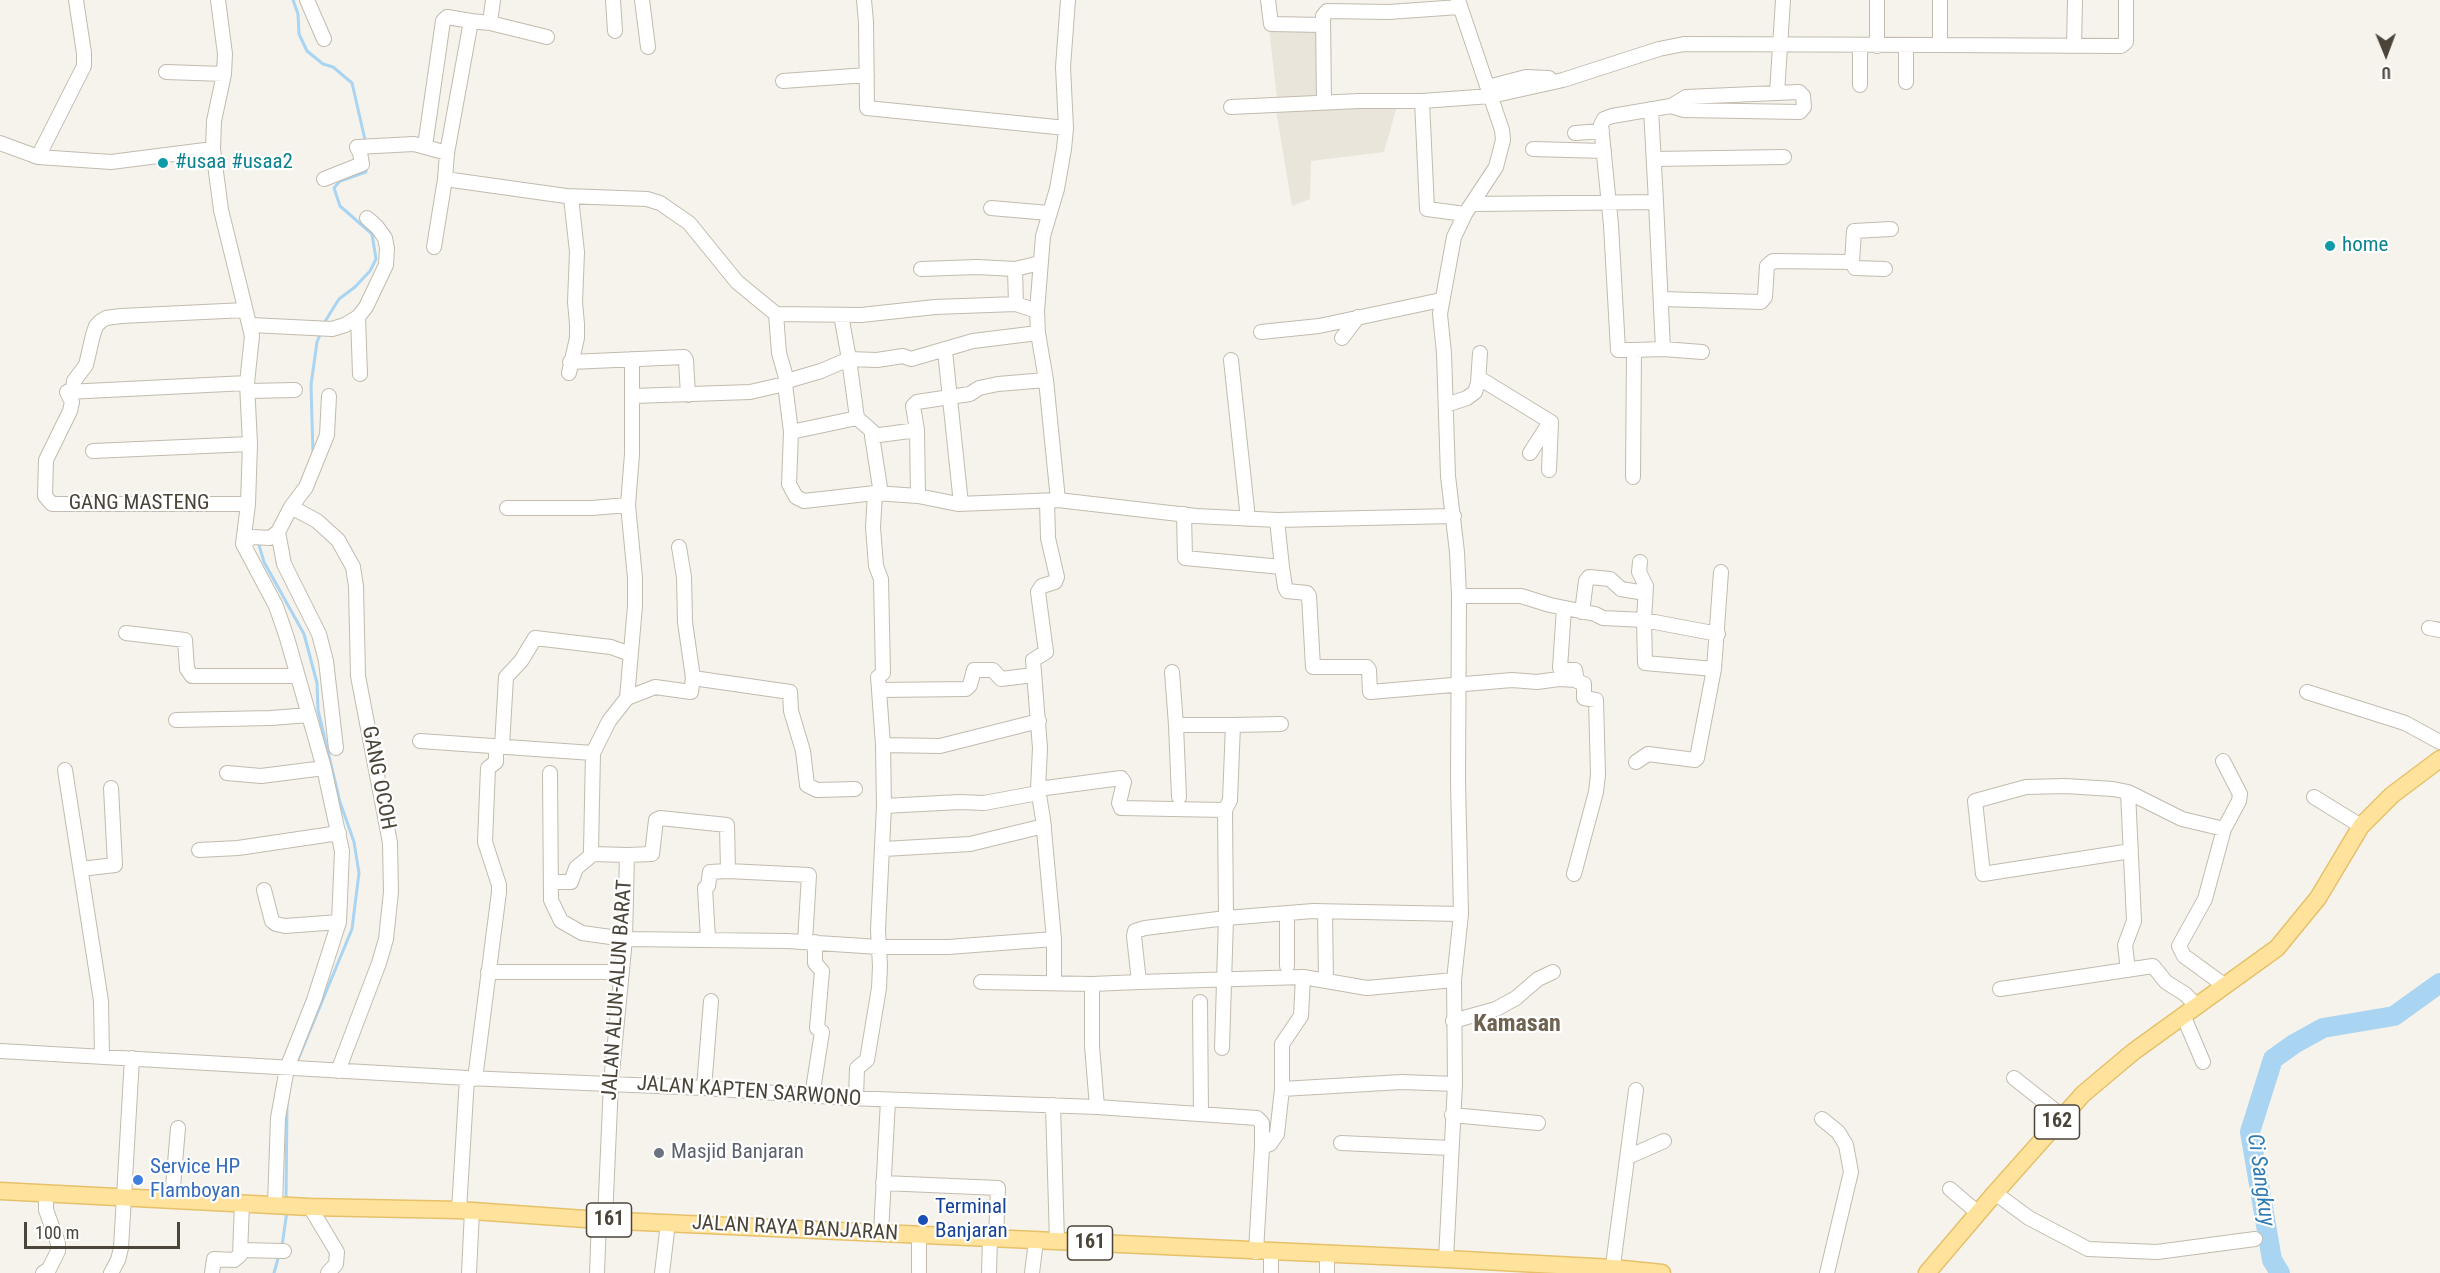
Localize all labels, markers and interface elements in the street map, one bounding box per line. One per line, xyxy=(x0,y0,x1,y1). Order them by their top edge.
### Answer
north arrow xyxy=(2356,24,2416,84)
text: U xyxy=(2382,63,2391,82)
place label: #usaa #usaa2 xyxy=(175,150,293,176)
marker: #usaa #usaa2 xyxy=(156,156,170,170)
place label: home xyxy=(2342,233,2388,259)
marker: home xyxy=(2323,239,2337,253)
street label: GANG MASTENG xyxy=(69,491,209,517)
street label: GANG OCOH xyxy=(356,724,400,832)
street label: JALAN ALUN-ALUN BARAT xyxy=(598,879,638,1101)
district label: Kamasan xyxy=(1473,1011,1561,1039)
street label: JALAN KAPTEN SARWONO xyxy=(636,1072,862,1112)
road number: 162 xyxy=(2034,1105,2080,1139)
water label: Ci Sangkuy xyxy=(2240,1132,2280,1228)
place label: Masjid Banjaran xyxy=(671,1140,804,1166)
marker: Masjid Banjaran xyxy=(652,1146,666,1160)
place label: Service HP Flamboyan xyxy=(150,1155,240,1205)
marker: Service HP Flamboyan xyxy=(131,1173,145,1187)
place label: Terminal Banjaran xyxy=(935,1195,1008,1245)
road number: 161 xyxy=(586,1203,632,1237)
scale bar xyxy=(27,1210,183,1248)
street label: JALAN RAYA BANJARAN xyxy=(691,1211,899,1247)
marker: Terminal Banjaran xyxy=(916,1213,930,1227)
text: 100 m xyxy=(35,1222,79,1243)
road number: 161 xyxy=(1068,1226,1112,1260)

